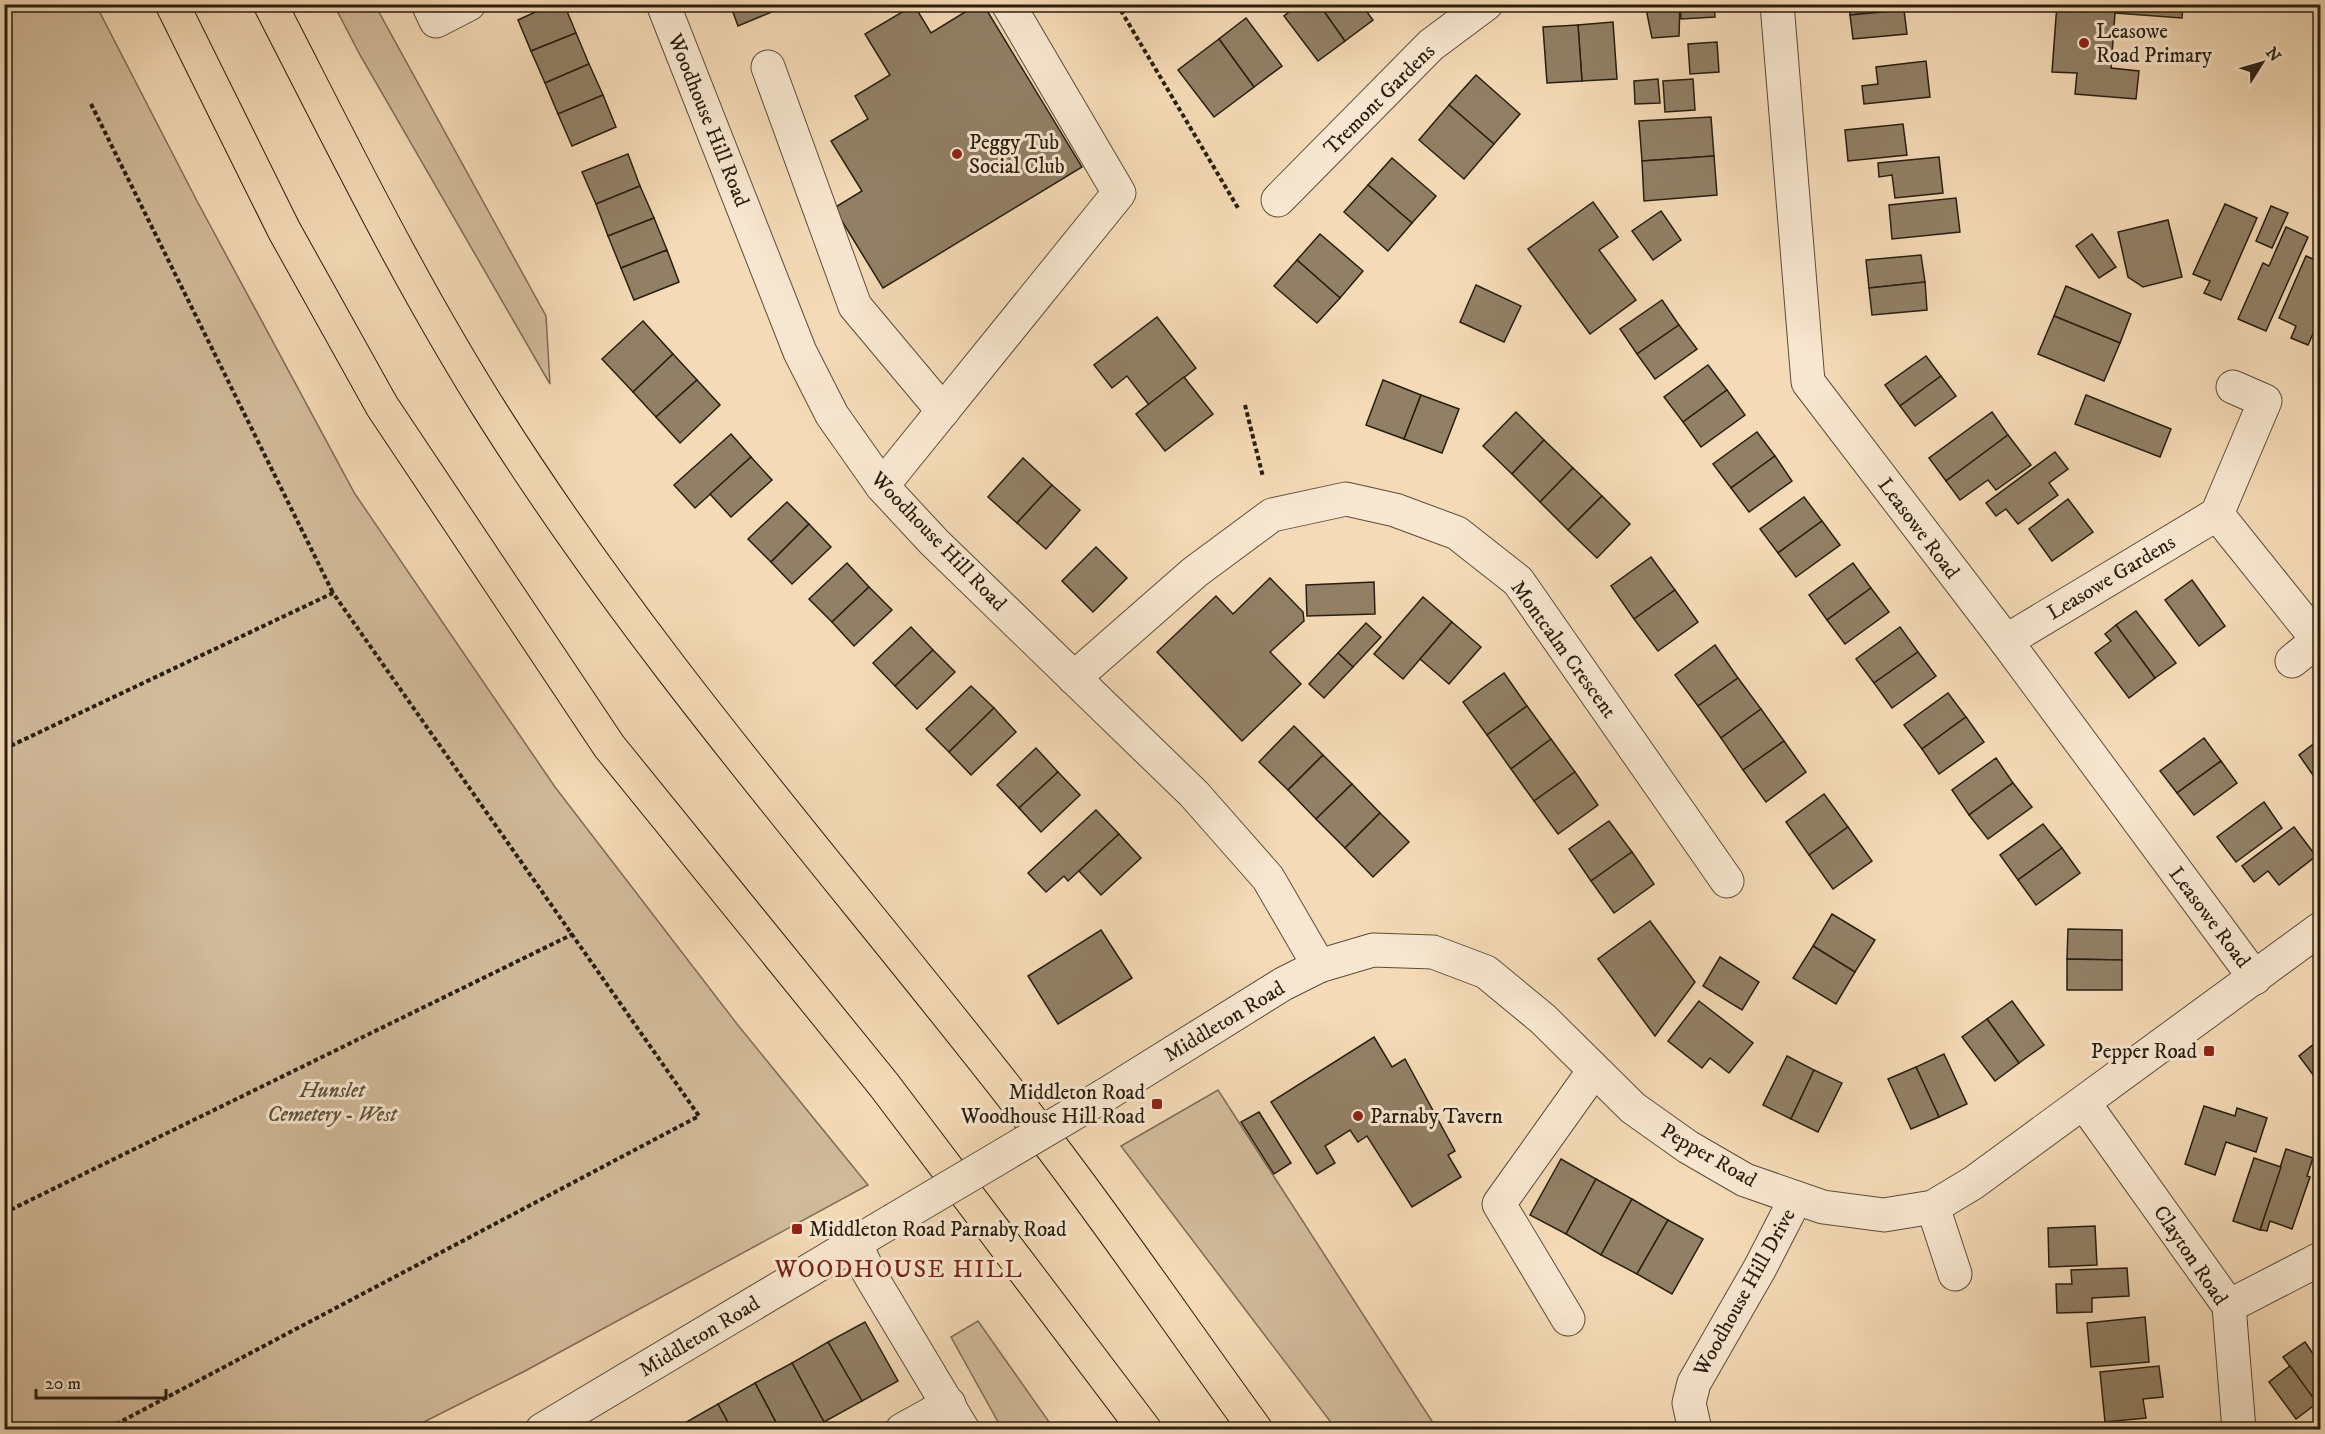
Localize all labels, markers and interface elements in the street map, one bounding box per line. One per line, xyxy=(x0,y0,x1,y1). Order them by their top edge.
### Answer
place label: Leasowe Road Primary xyxy=(2096,19,2213,69)
street label: Woodhouse Hill Road xyxy=(661,29,755,211)
north arrow xyxy=(2232,33,2292,93)
marker: Leasowe Road Primary xyxy=(2077,36,2091,50)
street label: Tremont Gardens xyxy=(1319,39,1441,161)
text: N xyxy=(2261,43,2285,66)
place label: Peggy Tub Social Club xyxy=(969,130,1065,180)
marker: Peggy Tub Social Club xyxy=(950,147,964,161)
street label: Woodhouse Hill Road xyxy=(864,466,1012,617)
street label: Leasowe Road xyxy=(1872,473,1965,585)
street label: Leasowe Gardens xyxy=(2043,529,2180,626)
street label: Montcalm Crescent xyxy=(1504,576,1622,724)
street label: Leasowe Road xyxy=(2163,862,2256,974)
street label: Middleton Road xyxy=(1159,975,1290,1068)
place label: Pepper Road xyxy=(2091,1039,2198,1065)
marker: Pepper Road xyxy=(2202,1044,2216,1058)
park label: Hunslet Cemetery - West xyxy=(267,1078,398,1128)
place label: Middleton Road Woodhouse Hill Road xyxy=(960,1080,1146,1130)
marker: Middleton Road Woodhouse Hill Road xyxy=(1150,1097,1164,1111)
place label: Parnaby Tavern xyxy=(1370,1104,1503,1130)
marker: Parnaby Tavern xyxy=(1351,1109,1365,1123)
street label: Pepper Road xyxy=(1656,1118,1761,1194)
street label: Clayton Road xyxy=(2147,1201,2233,1311)
street label: Woodhouse Hill Drive xyxy=(1688,1204,1802,1382)
place label: Middleton Road Parnaby Road xyxy=(809,1217,1067,1243)
marker: Middleton Road Parnaby Road xyxy=(790,1222,804,1236)
district label: WOODHOUSE HILL xyxy=(774,1255,1023,1285)
street label: Middleton Road xyxy=(634,1290,765,1383)
scale bar xyxy=(36,1362,166,1400)
text: 20 m xyxy=(45,1373,81,1395)

